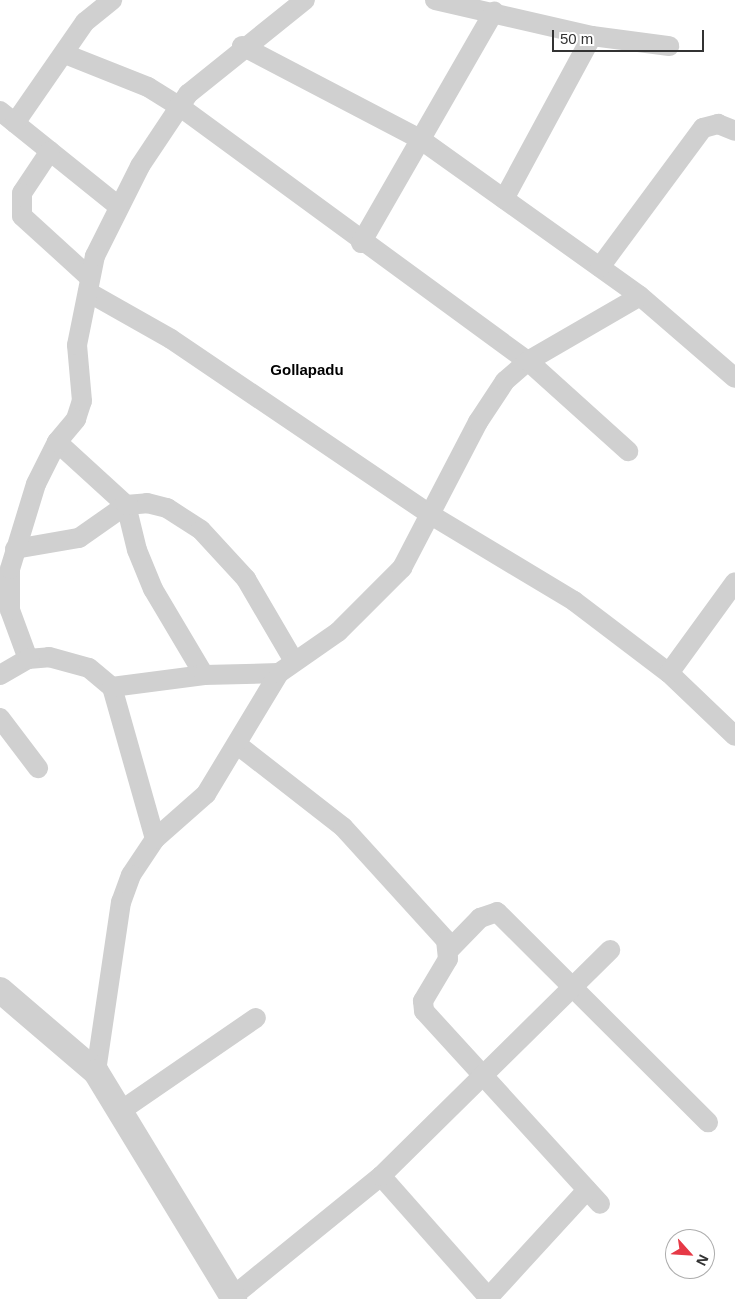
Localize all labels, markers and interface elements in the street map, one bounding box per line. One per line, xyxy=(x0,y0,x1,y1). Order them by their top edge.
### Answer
scale bar xyxy=(555,20,708,52)
text: 50 m xyxy=(560,30,593,47)
district label: Gollapadu xyxy=(270,361,344,379)
north arrow xyxy=(665,1229,715,1279)
text: N xyxy=(693,1252,712,1268)

